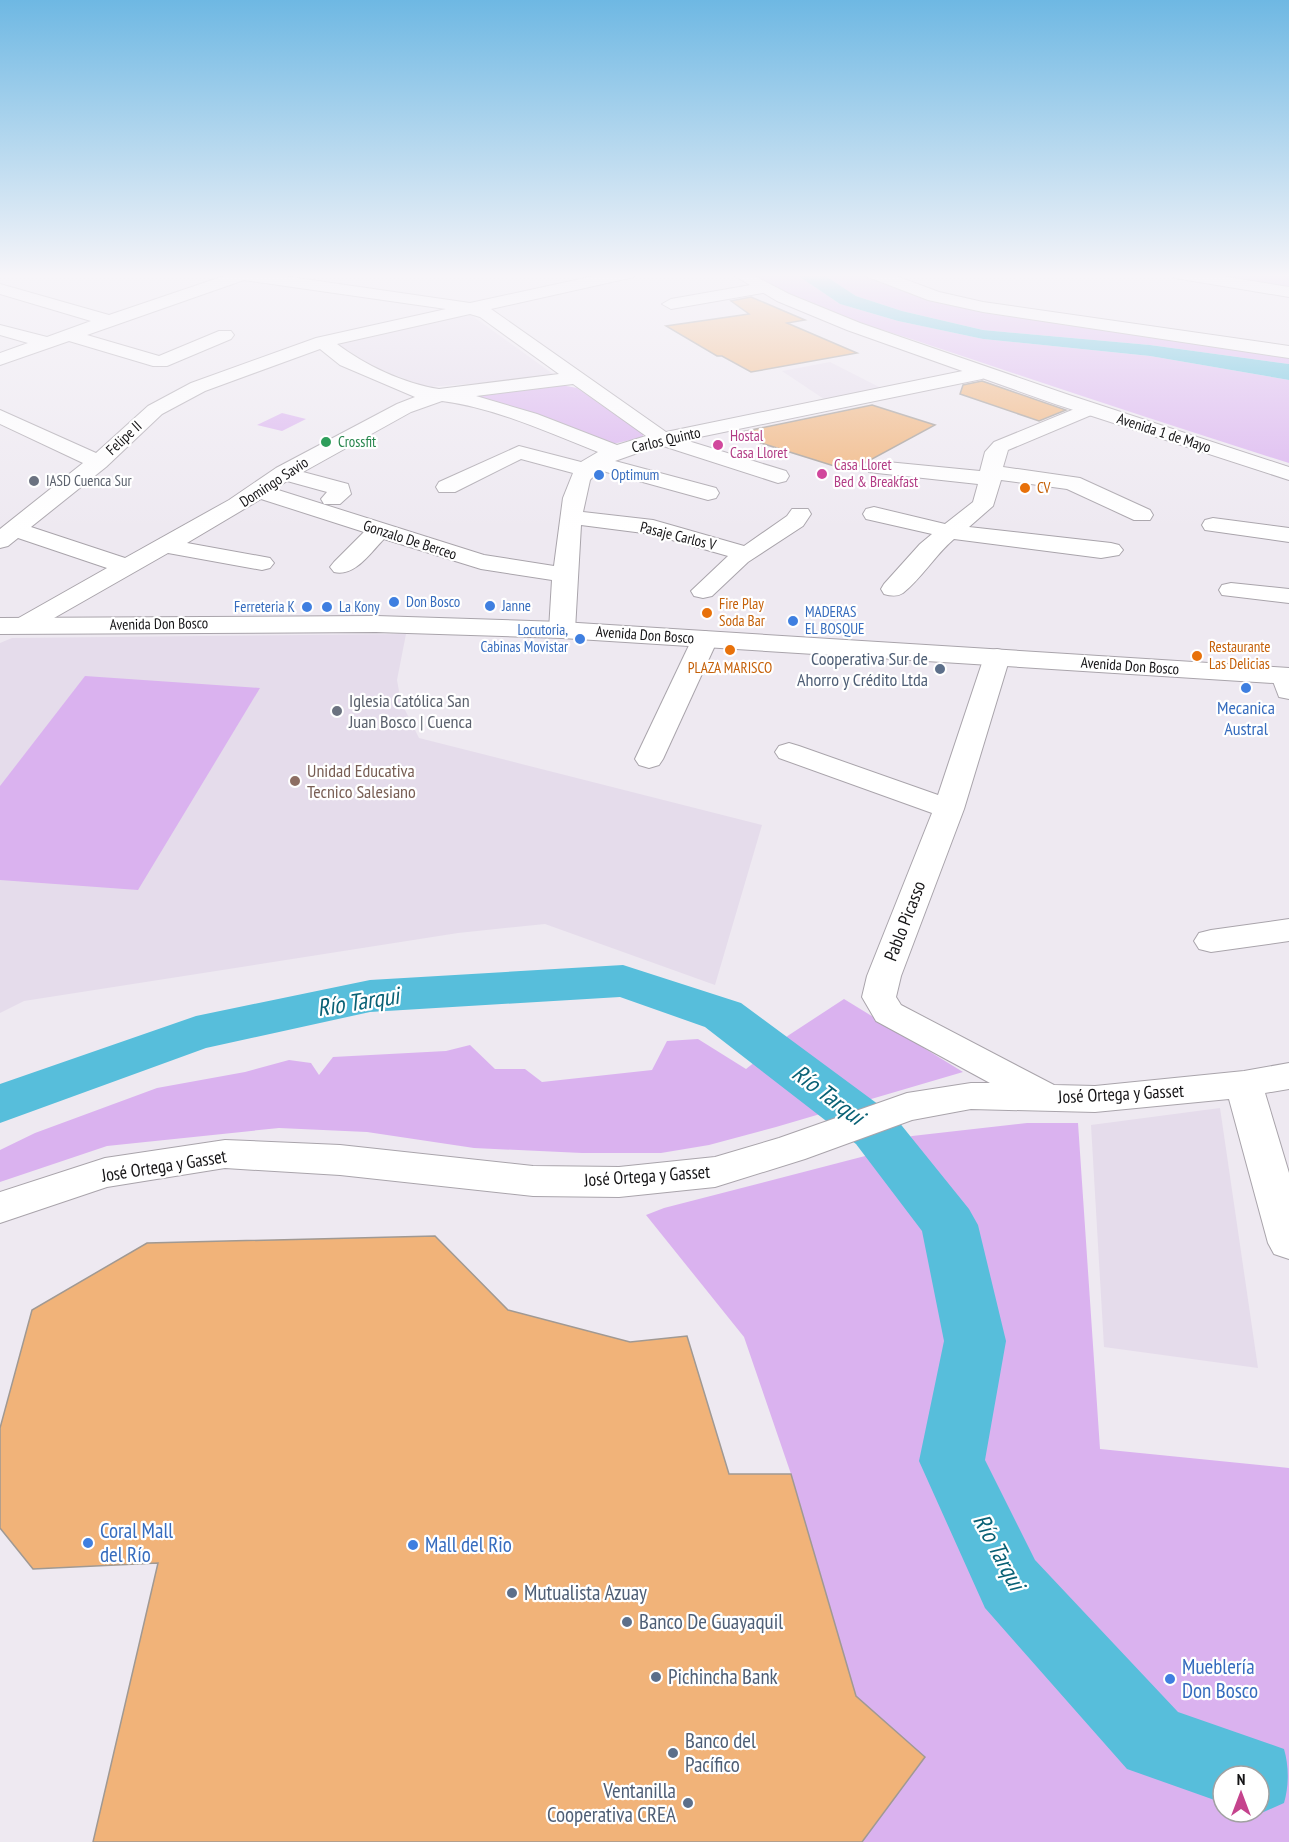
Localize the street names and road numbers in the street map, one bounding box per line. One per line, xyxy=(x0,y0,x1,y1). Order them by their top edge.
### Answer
street label: Avenida 1 de Mayo xyxy=(1115,408,1214,457)
street label: Felipe II xyxy=(102,416,146,459)
street label: Carlos Quinto xyxy=(630,422,702,457)
street label: Domingo Savio xyxy=(236,452,312,511)
street label: Gonzalo De Berceo xyxy=(361,515,459,564)
street label: Pasaje Carlos V xyxy=(638,517,718,554)
street label: Avenida Don Bosco xyxy=(110,613,208,634)
street label: Avenida Don Bosco xyxy=(595,622,695,647)
street label: Avenida Don Bosco xyxy=(1080,653,1180,678)
street label: Pablo Picasso xyxy=(879,877,930,964)
street label: José Ortega y Gasset xyxy=(1056,1079,1185,1108)
street label: José Ortega y Gasset xyxy=(99,1144,228,1187)
street label: José Ortega y Gasset xyxy=(582,1160,711,1191)

